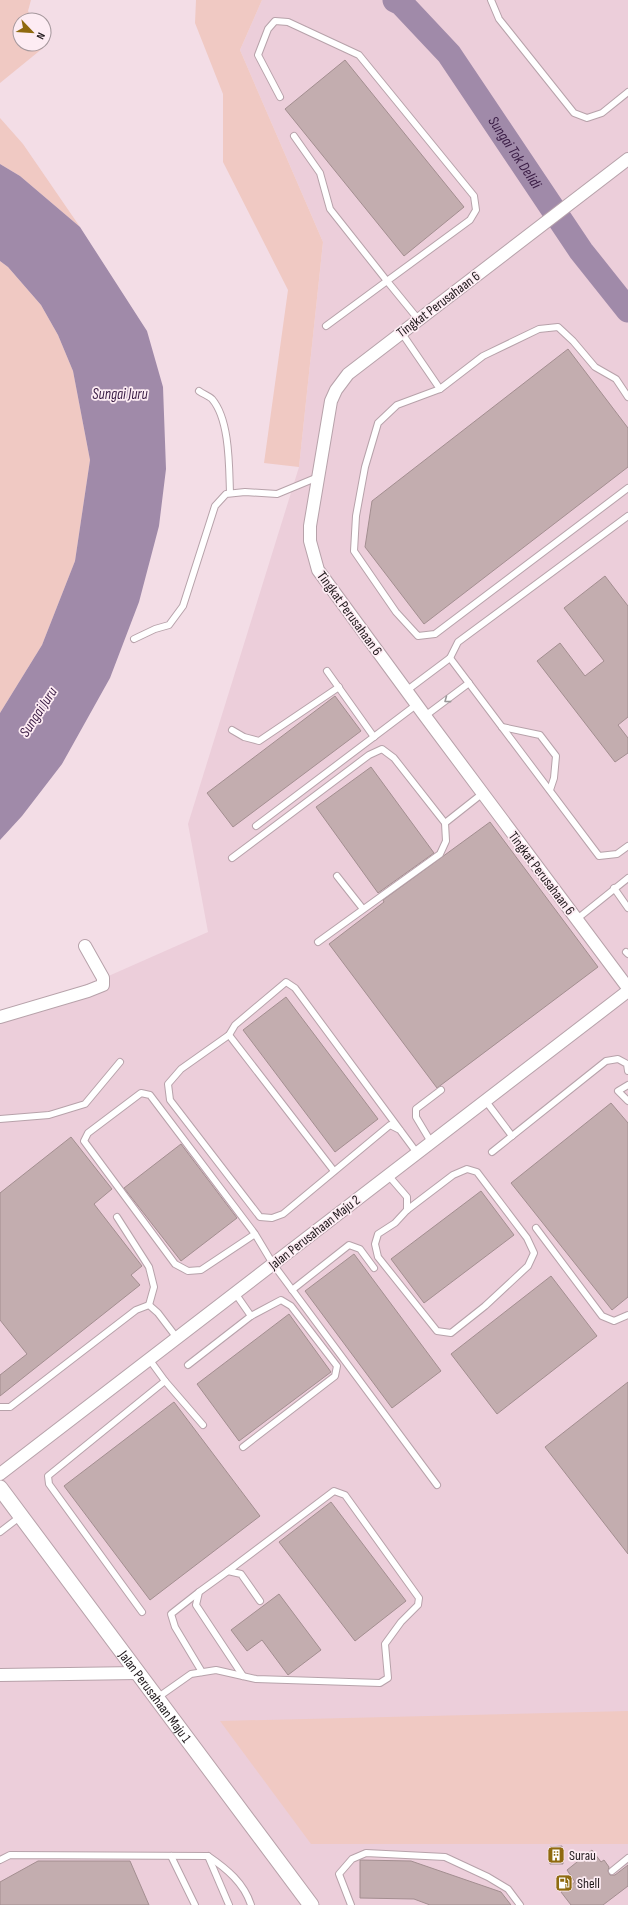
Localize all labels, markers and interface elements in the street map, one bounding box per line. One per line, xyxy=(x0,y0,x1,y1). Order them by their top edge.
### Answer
north arrow xyxy=(12,12,52,52)
text: N xyxy=(33,31,48,42)
water label: Sungai Tok Delidi xyxy=(483,113,546,193)
street label: Tingkat Perusahaan 6 xyxy=(393,268,483,341)
water label: Sungai Juru xyxy=(92,385,149,404)
street label: Tingkat Perusahaan 6 xyxy=(313,568,386,659)
water label: Sungai Juru xyxy=(15,683,62,741)
one-way arrow xyxy=(444,695,451,702)
street label: Tingkat Perusahaan 6 xyxy=(505,828,578,918)
street label: Jalan Perusahaan Maju 2 xyxy=(264,1191,364,1274)
street label: Jalan Perusahaan Maju 1 xyxy=(115,1647,195,1746)
building icon: Surau xyxy=(546,1845,566,1865)
place label: Surau xyxy=(569,1847,596,1864)
fuel station icon: Shell xyxy=(554,1873,574,1893)
place label: Shell xyxy=(577,1875,600,1892)

